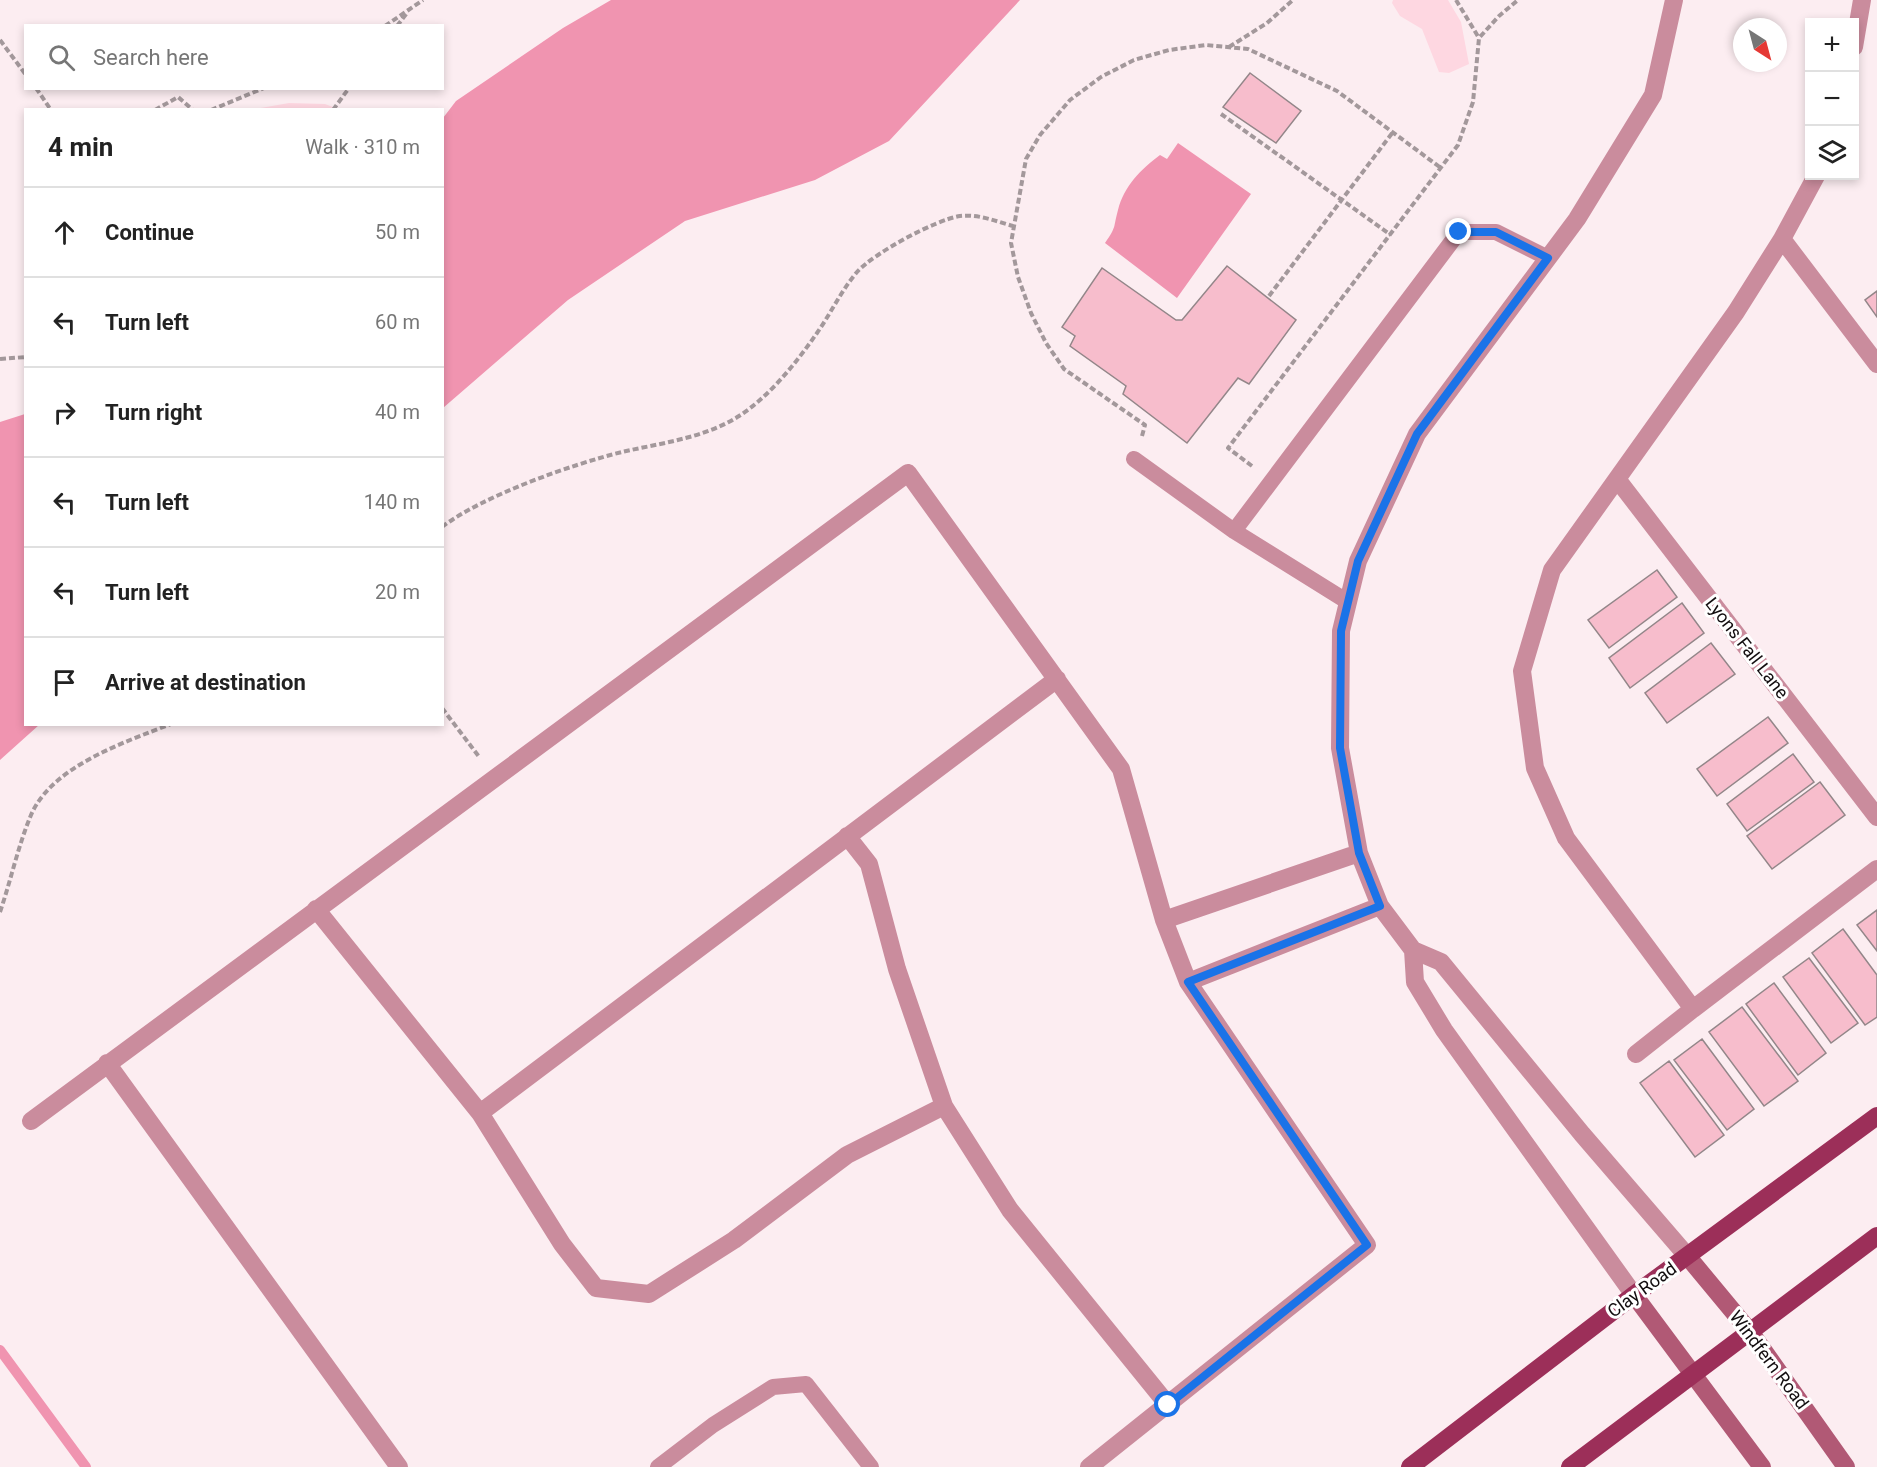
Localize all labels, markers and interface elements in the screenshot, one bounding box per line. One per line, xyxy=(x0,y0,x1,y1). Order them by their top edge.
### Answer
north arrow xyxy=(1733,18,1787,72)
map controls xyxy=(1805,18,1859,180)
button: + xyxy=(1805,18,1859,72)
search box xyxy=(24,24,444,90)
icon: search xyxy=(45,41,78,74)
text: Search here xyxy=(93,45,209,70)
button: − xyxy=(1805,72,1859,126)
button: layers xyxy=(1805,126,1859,180)
text: 4 min xyxy=(48,132,113,162)
text: Walk · 310 m xyxy=(305,135,420,159)
icon: ahead xyxy=(48,216,81,249)
route end xyxy=(1445,218,1471,244)
text: Continue xyxy=(105,220,194,245)
text: 50 m xyxy=(375,220,420,244)
icon: left xyxy=(48,306,81,339)
text: Turn left xyxy=(105,310,189,335)
text: 60 m xyxy=(375,310,420,334)
icon: right xyxy=(48,396,81,429)
text: Turn right xyxy=(105,400,202,425)
text: 40 m xyxy=(375,400,420,424)
icon: left xyxy=(48,486,81,519)
text: Turn left xyxy=(105,490,189,515)
text: 140 m xyxy=(364,490,420,514)
icon: left xyxy=(48,576,81,609)
text: Turn left xyxy=(105,580,189,605)
text: 20 m xyxy=(375,580,420,604)
street label: Lyons Fall Lane xyxy=(1701,593,1793,702)
icon: arrive xyxy=(48,666,81,699)
text: Arrive at destination xyxy=(105,670,306,695)
street label: Clay Road xyxy=(1603,1258,1680,1322)
street label: Windfern Road xyxy=(1726,1306,1813,1413)
route start xyxy=(1154,1391,1180,1417)

